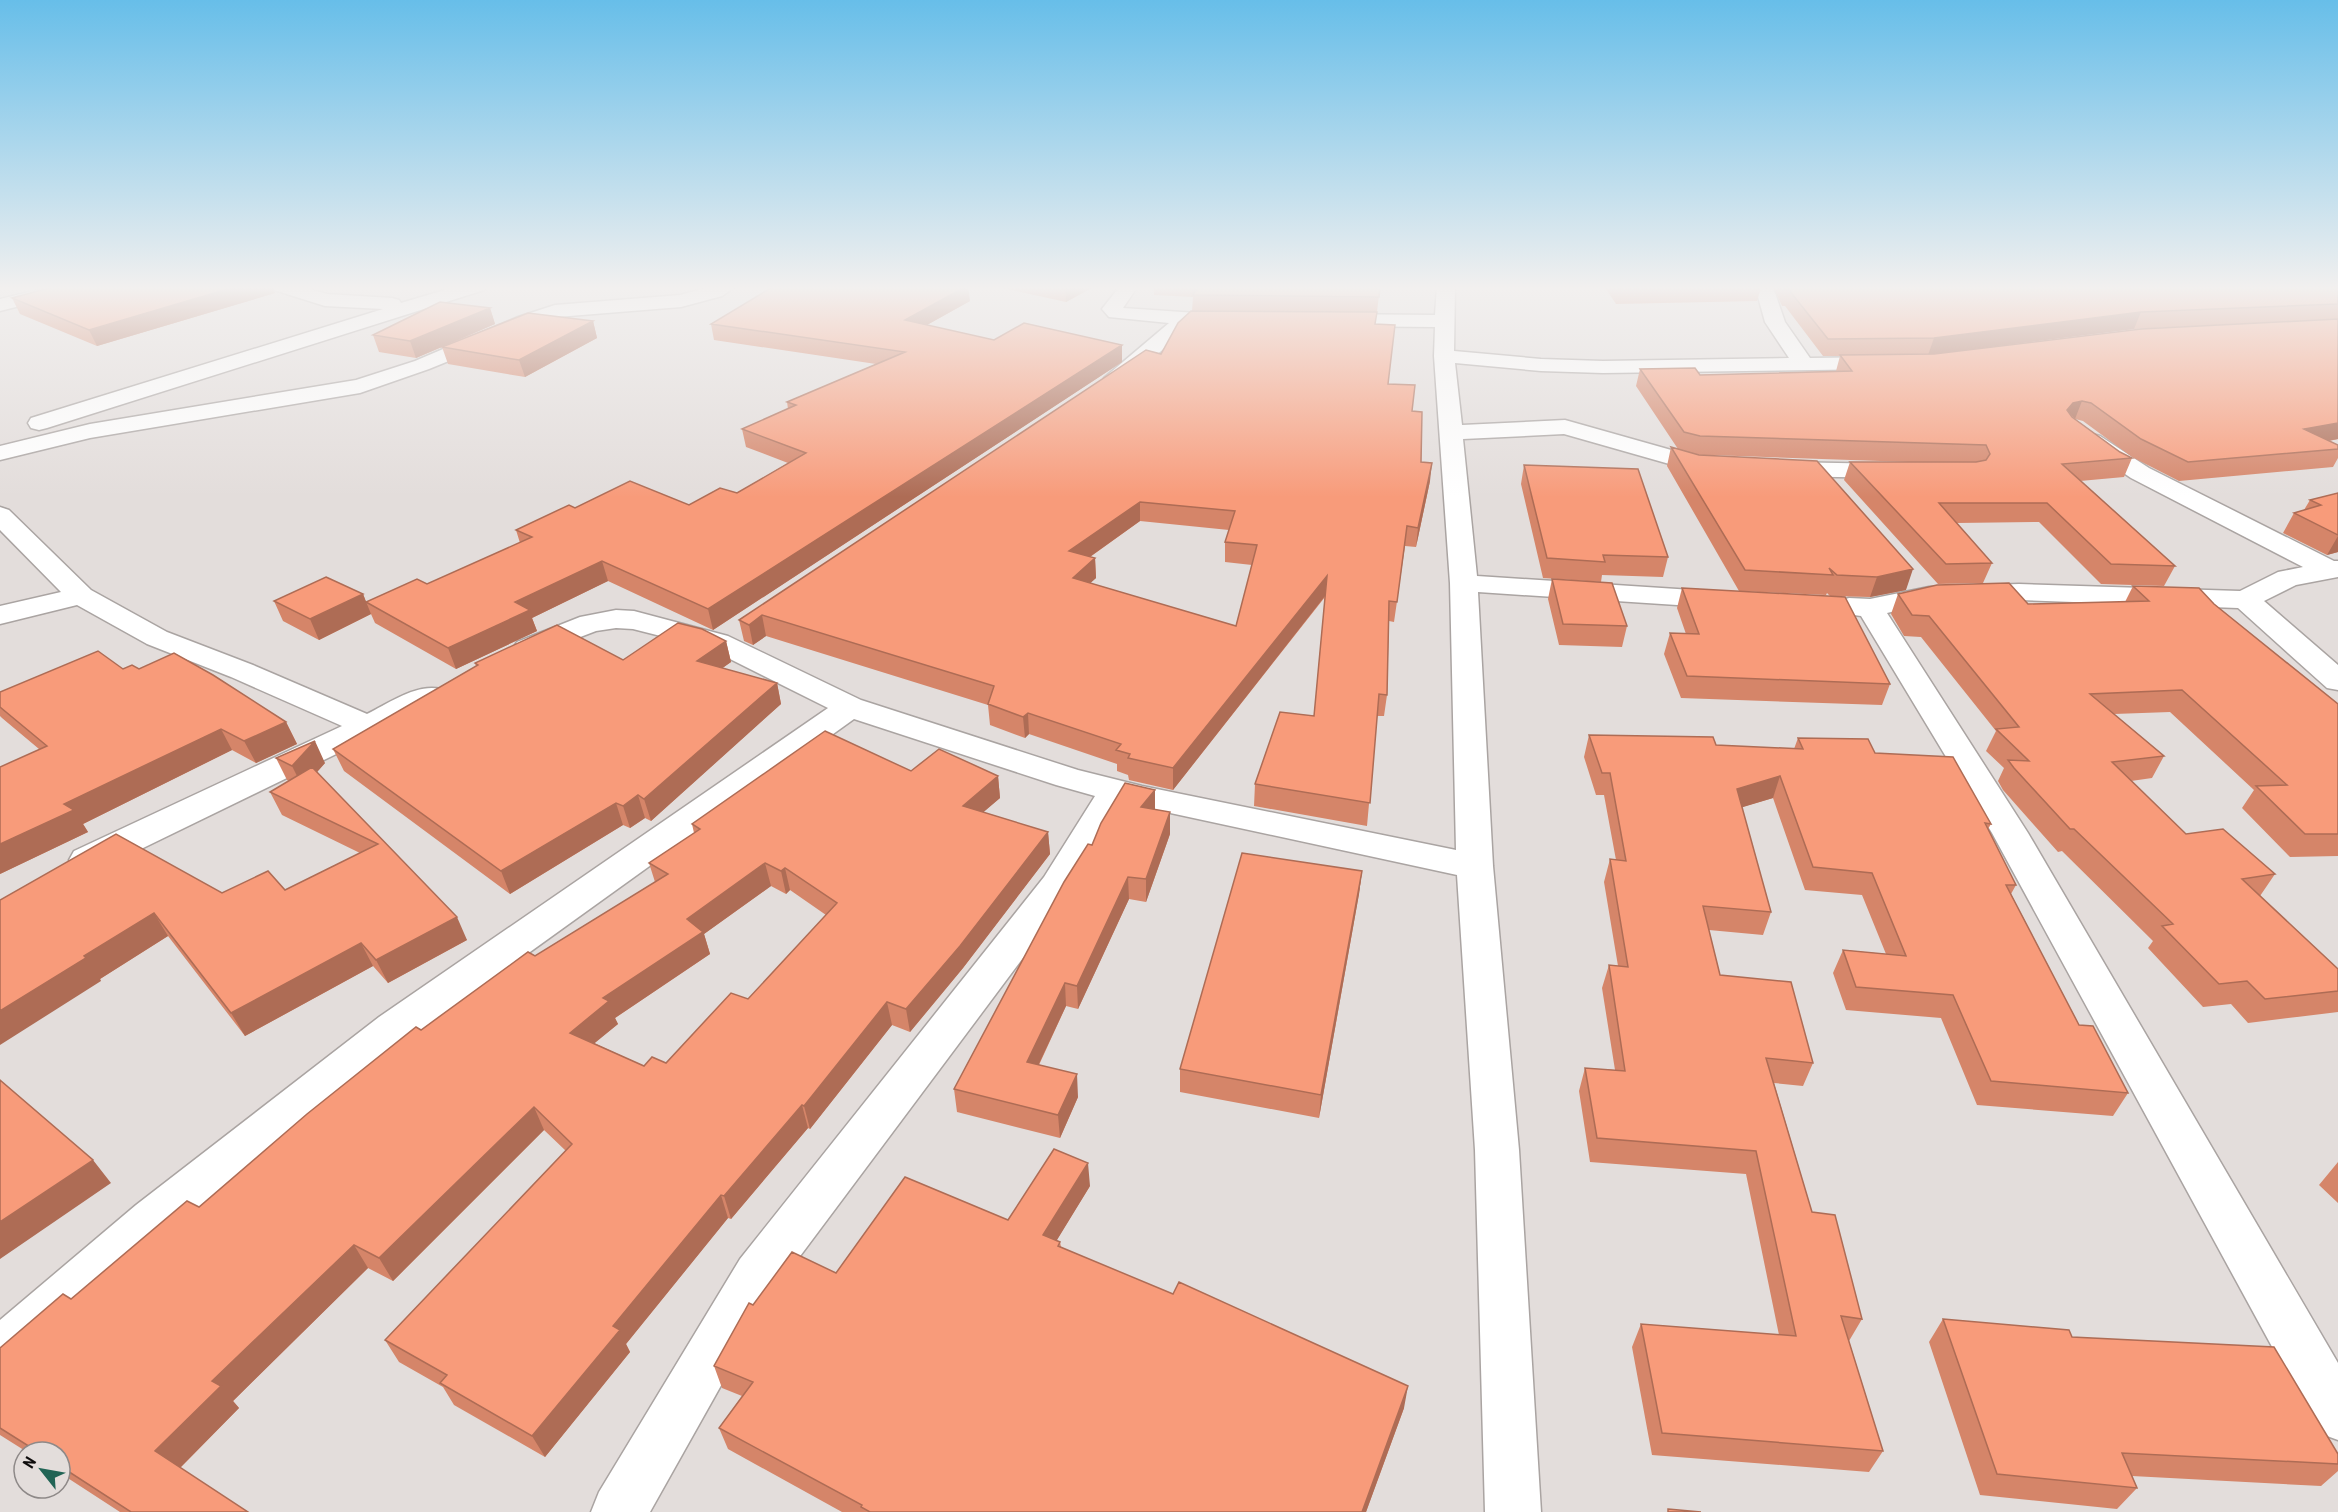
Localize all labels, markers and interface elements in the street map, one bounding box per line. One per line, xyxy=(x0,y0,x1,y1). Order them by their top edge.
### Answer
north arrow xyxy=(12,1440,72,1500)
text: N xyxy=(19,1453,40,1472)

